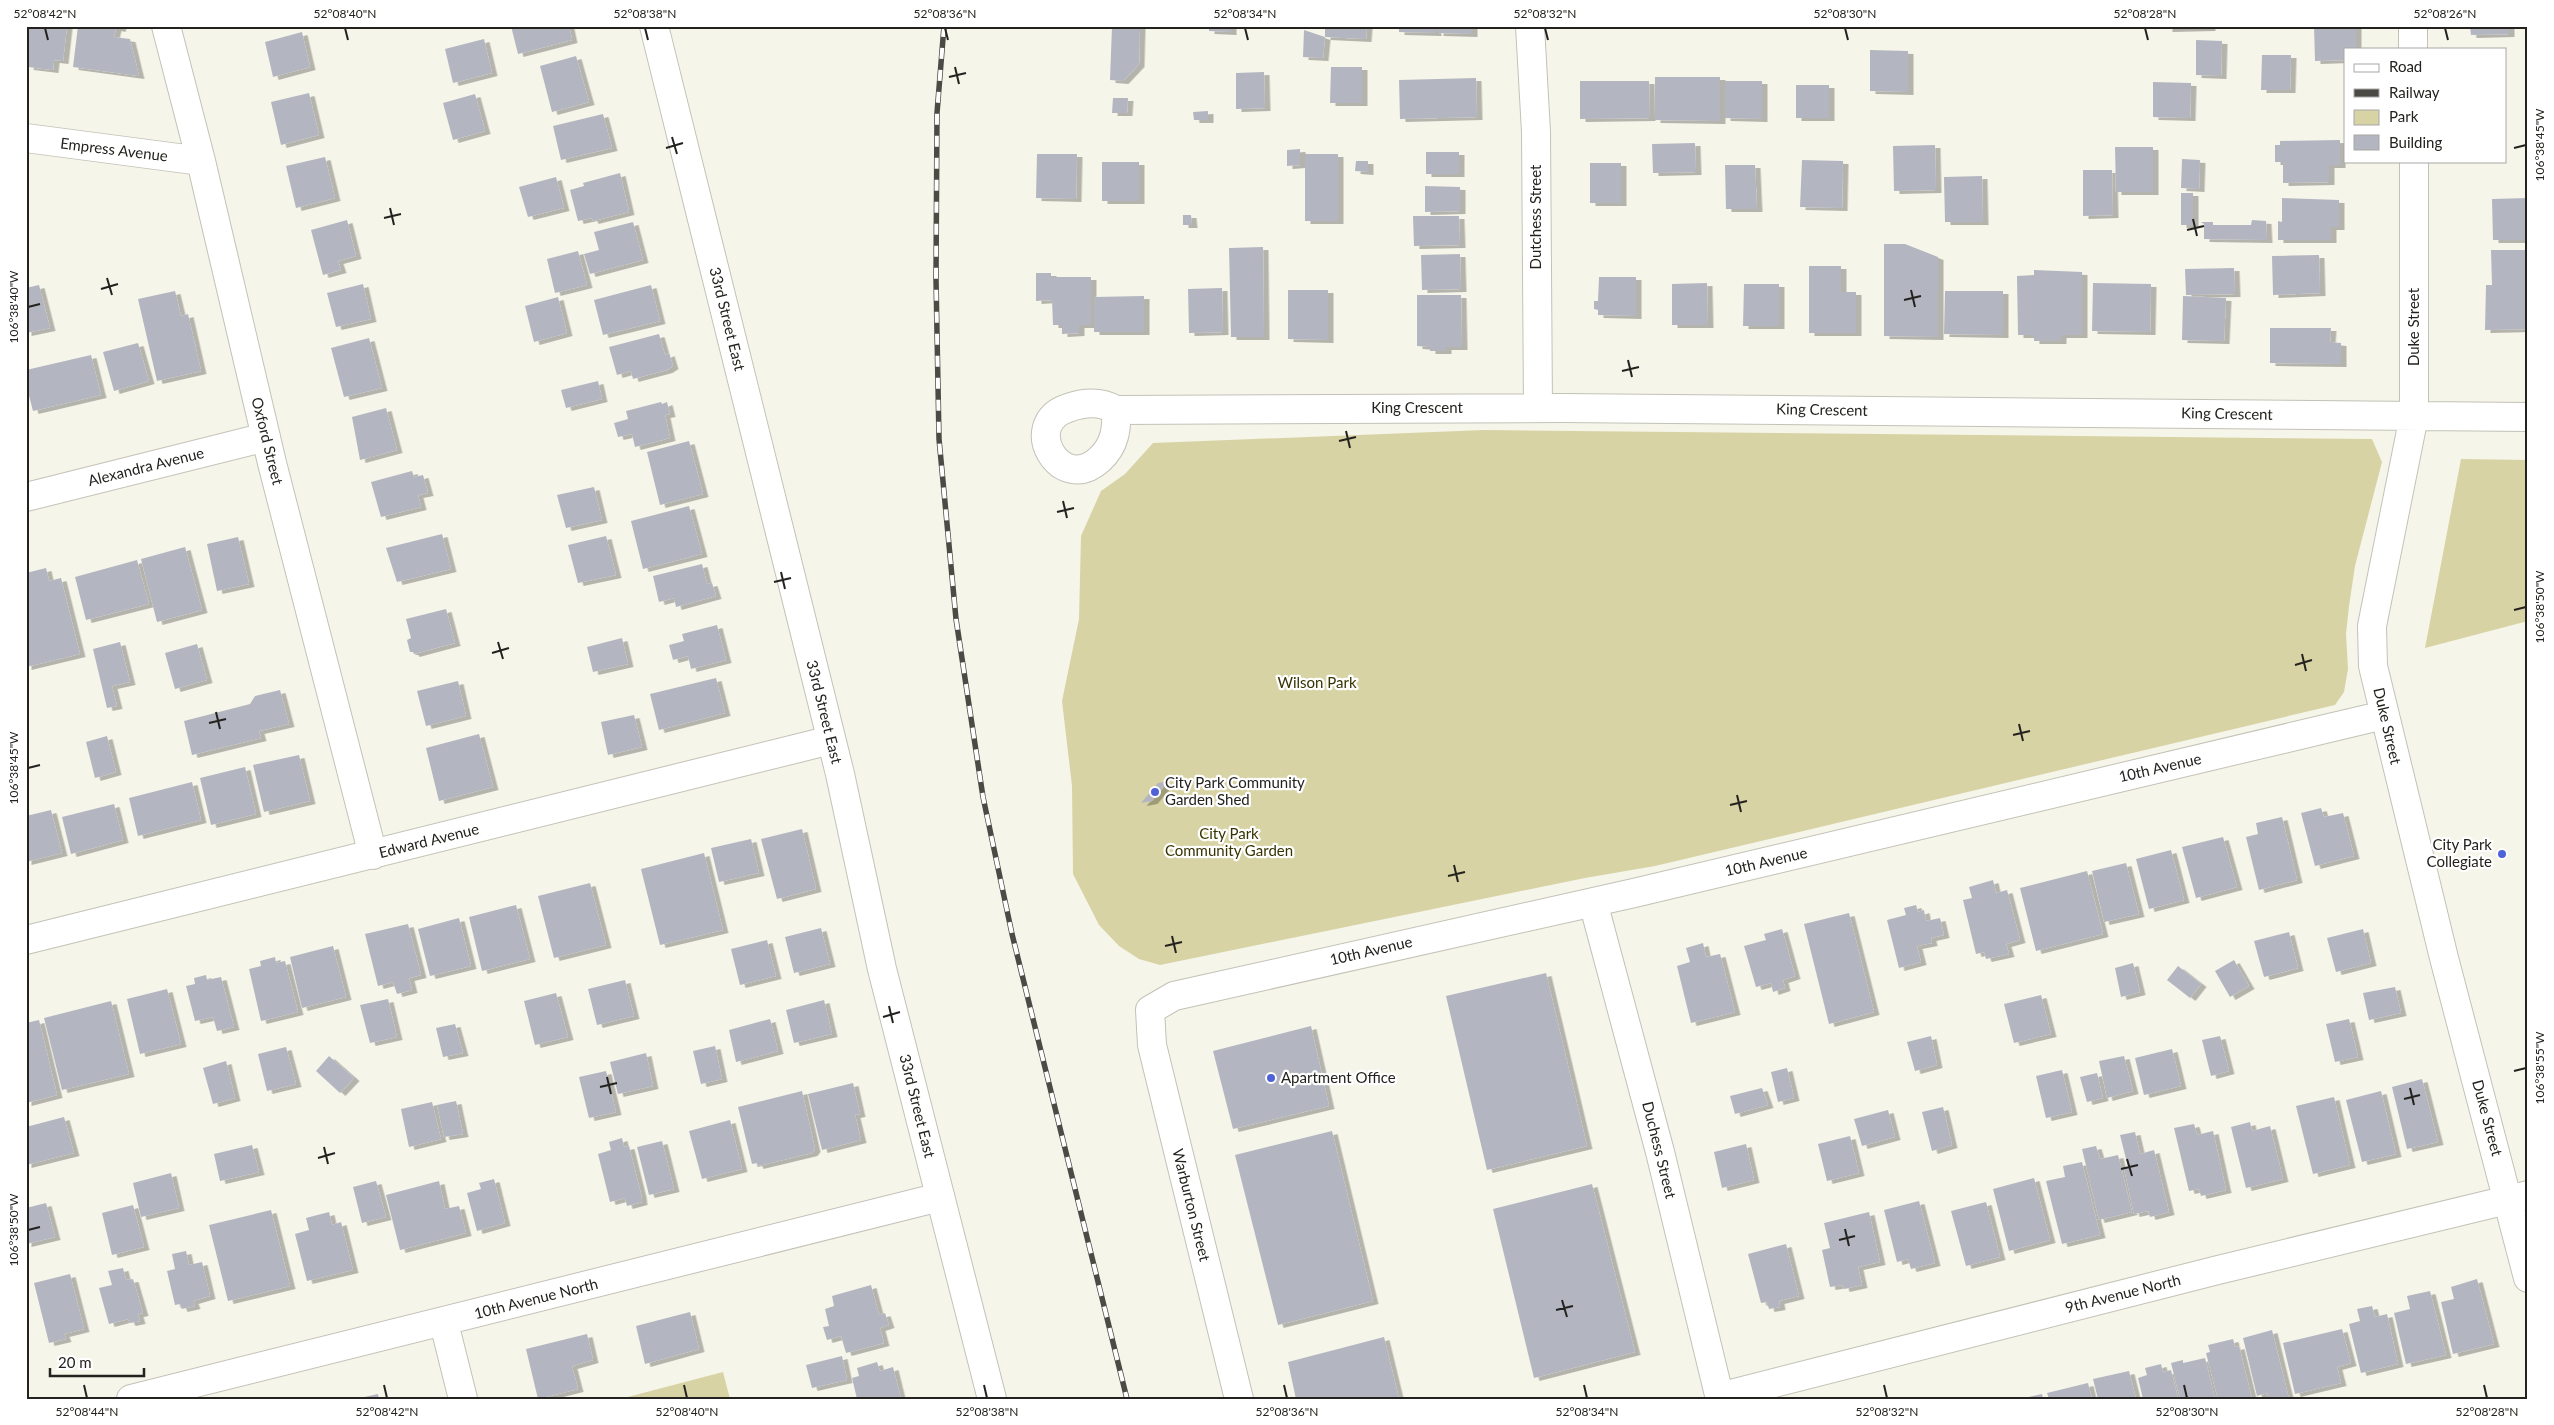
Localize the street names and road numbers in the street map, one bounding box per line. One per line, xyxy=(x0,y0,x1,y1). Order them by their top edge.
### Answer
street label: Empress Avenue xyxy=(59,133,169,165)
street label: Dutchess Street xyxy=(1526,164,1544,269)
street label: 33rd Street East xyxy=(706,265,750,373)
street label: Duke Street xyxy=(2404,287,2422,366)
street label: Oxford Street xyxy=(248,395,288,487)
street label: King Crescent xyxy=(1371,398,1463,416)
street label: King Crescent xyxy=(1776,399,1869,419)
street label: King Crescent xyxy=(2181,403,2274,423)
street label: Alexandra Avenue xyxy=(86,443,206,489)
street label: 33rd Street East xyxy=(803,658,847,766)
street label: Duke Street xyxy=(2370,686,2406,766)
street label: 10th Avenue xyxy=(2117,749,2203,785)
street label: Edward Avenue xyxy=(377,819,481,861)
street label: 10th Avenue xyxy=(1723,843,1809,879)
street label: 10th Avenue xyxy=(1328,932,1414,968)
street label: 33rd Street East xyxy=(896,1052,940,1160)
street label: Duke Street xyxy=(2469,1078,2507,1158)
street label: Duchess Street xyxy=(1639,1099,1681,1201)
street label: Warburton Street xyxy=(1169,1147,1215,1264)
street label: 9th Avenue North xyxy=(2063,1270,2182,1316)
street label: 10th Avenue North xyxy=(472,1274,600,1322)

